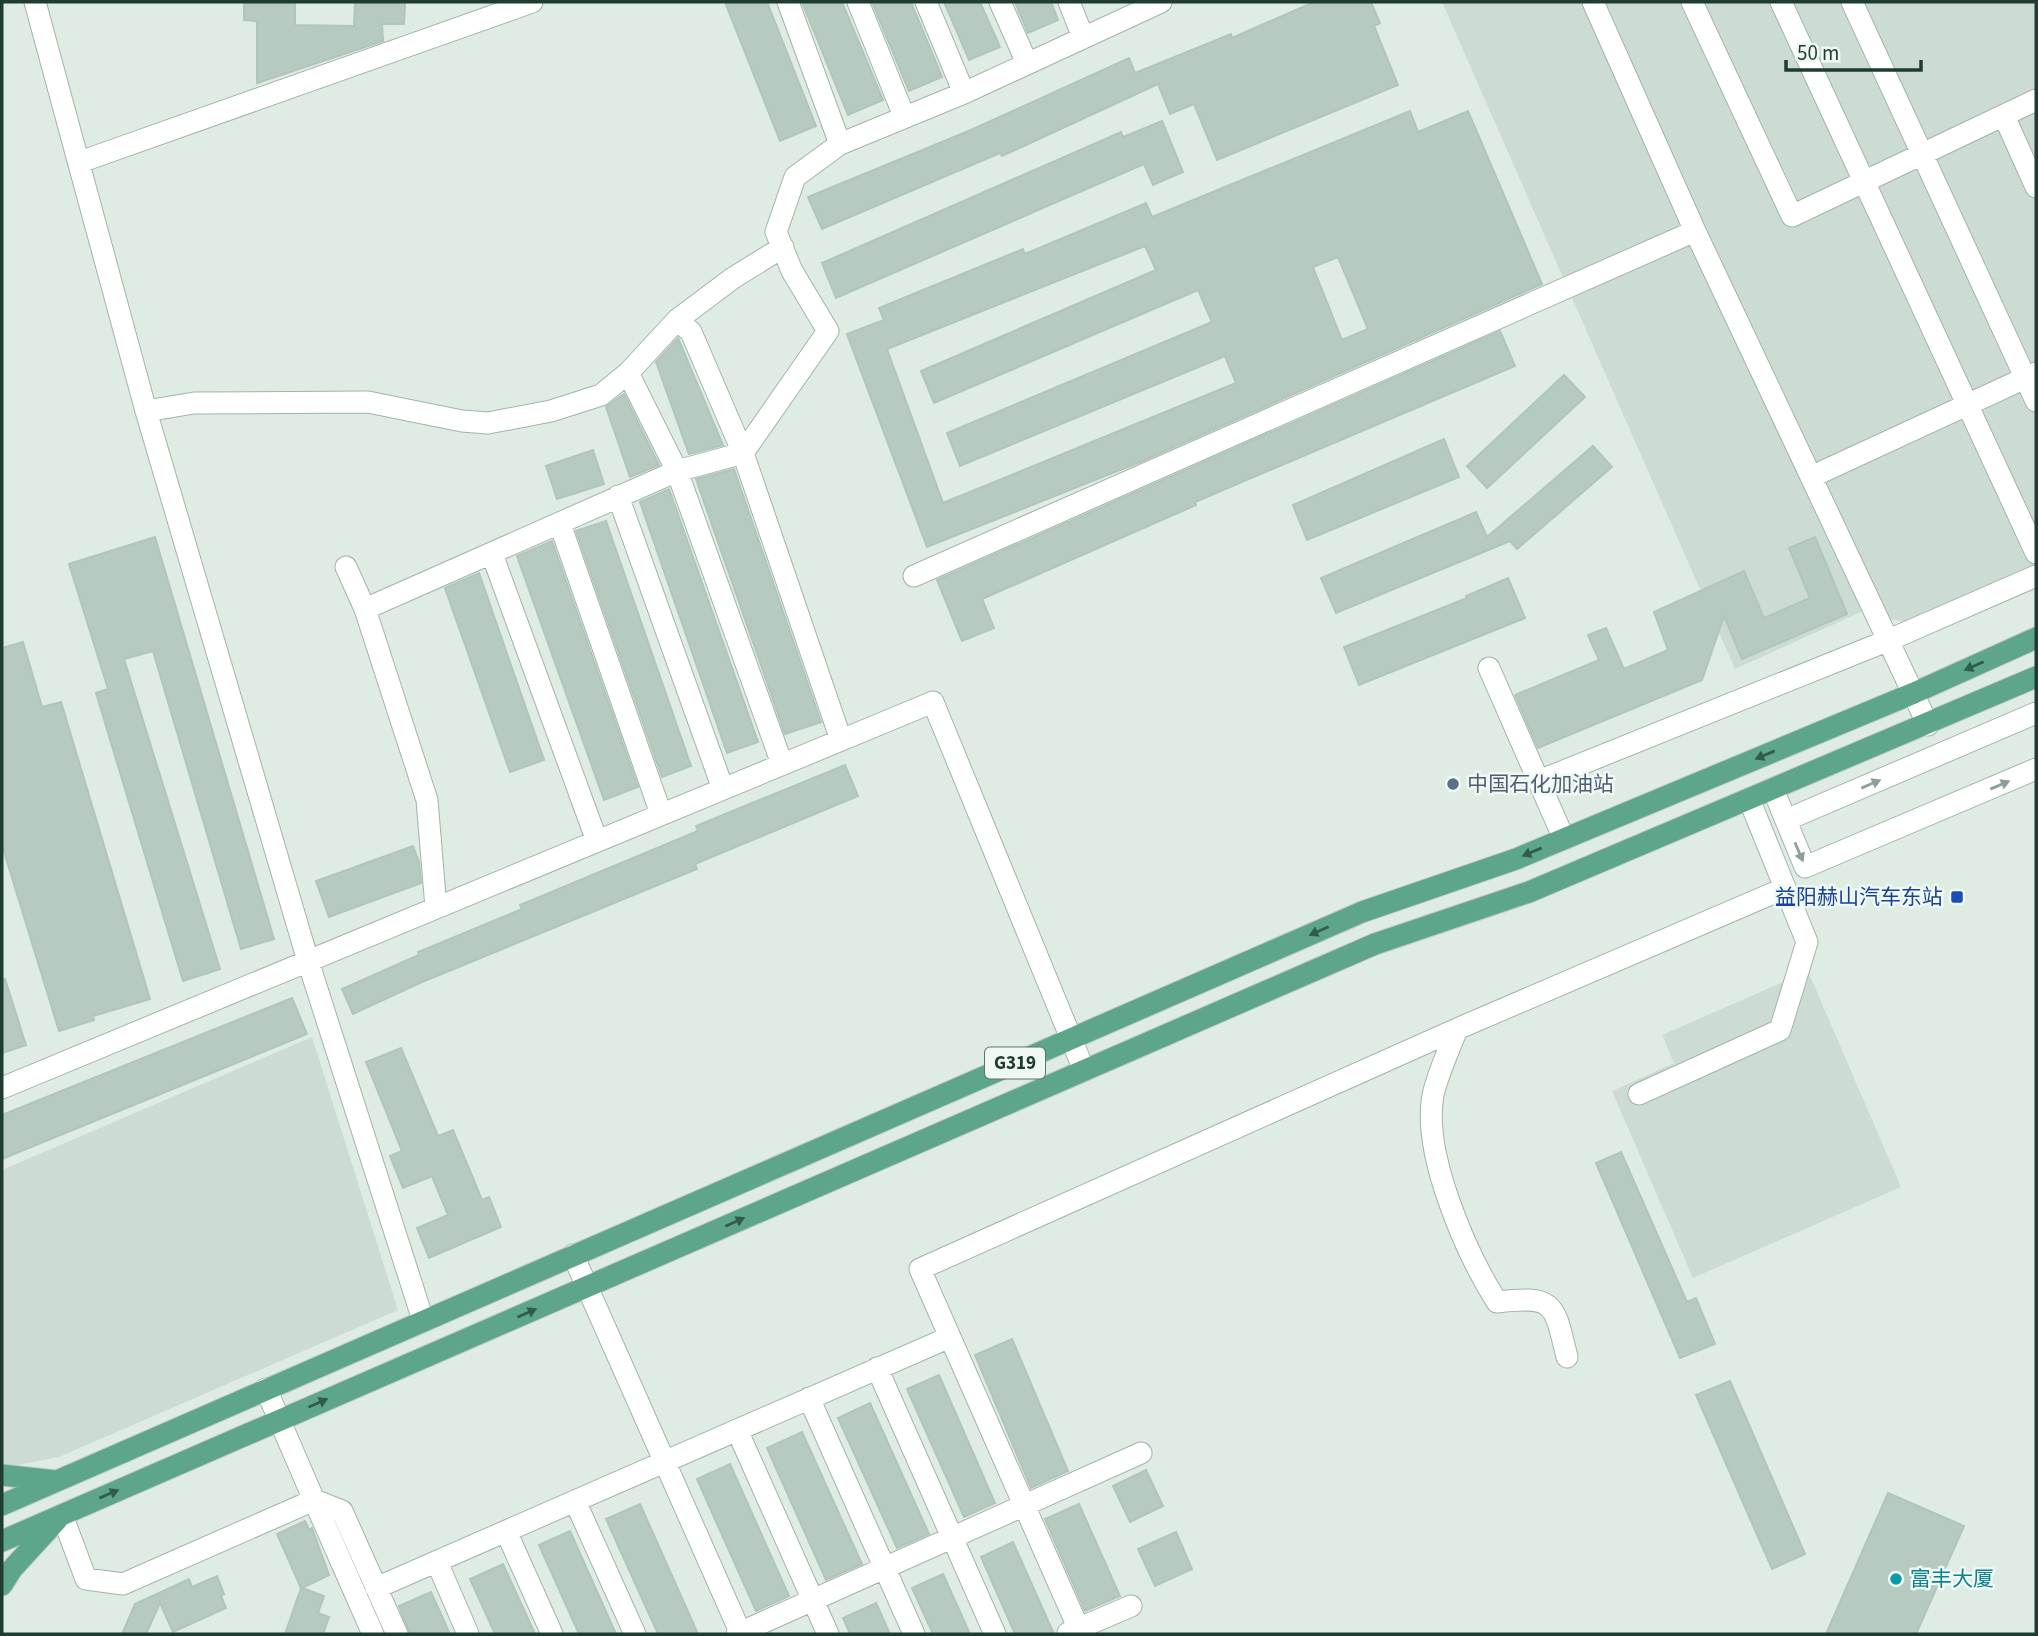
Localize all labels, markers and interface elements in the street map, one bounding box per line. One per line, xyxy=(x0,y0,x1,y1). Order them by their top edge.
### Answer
scale bar xyxy=(1786,28,1921,72)
text: 50 m xyxy=(1797,38,1839,68)
one-way arrow xyxy=(1964,660,1984,672)
one-way arrow xyxy=(1754,750,1775,761)
place label: 中国石化加油站 xyxy=(1467,769,1614,799)
marker: 中国石化加油站 xyxy=(1445,776,1461,792)
one-way arrow xyxy=(1861,778,1882,789)
one-way arrow xyxy=(1990,779,2011,790)
one-way arrow xyxy=(1794,842,1805,863)
one-way arrow xyxy=(1522,847,1543,858)
place label: 益阳赫山汽车东站 xyxy=(1775,882,1943,912)
marker: 益阳赫山汽车东站 xyxy=(1949,889,1965,905)
one-way arrow xyxy=(1308,925,1329,936)
road number: G319 xyxy=(985,1048,1045,1078)
one-way arrow xyxy=(725,1216,745,1228)
one-way arrow xyxy=(516,1307,537,1318)
one-way arrow xyxy=(308,1398,329,1409)
one-way arrow xyxy=(99,1488,120,1499)
place label: 富丰大厦 xyxy=(1910,1564,1994,1594)
marker: 富丰大厦 xyxy=(1888,1571,1904,1587)

